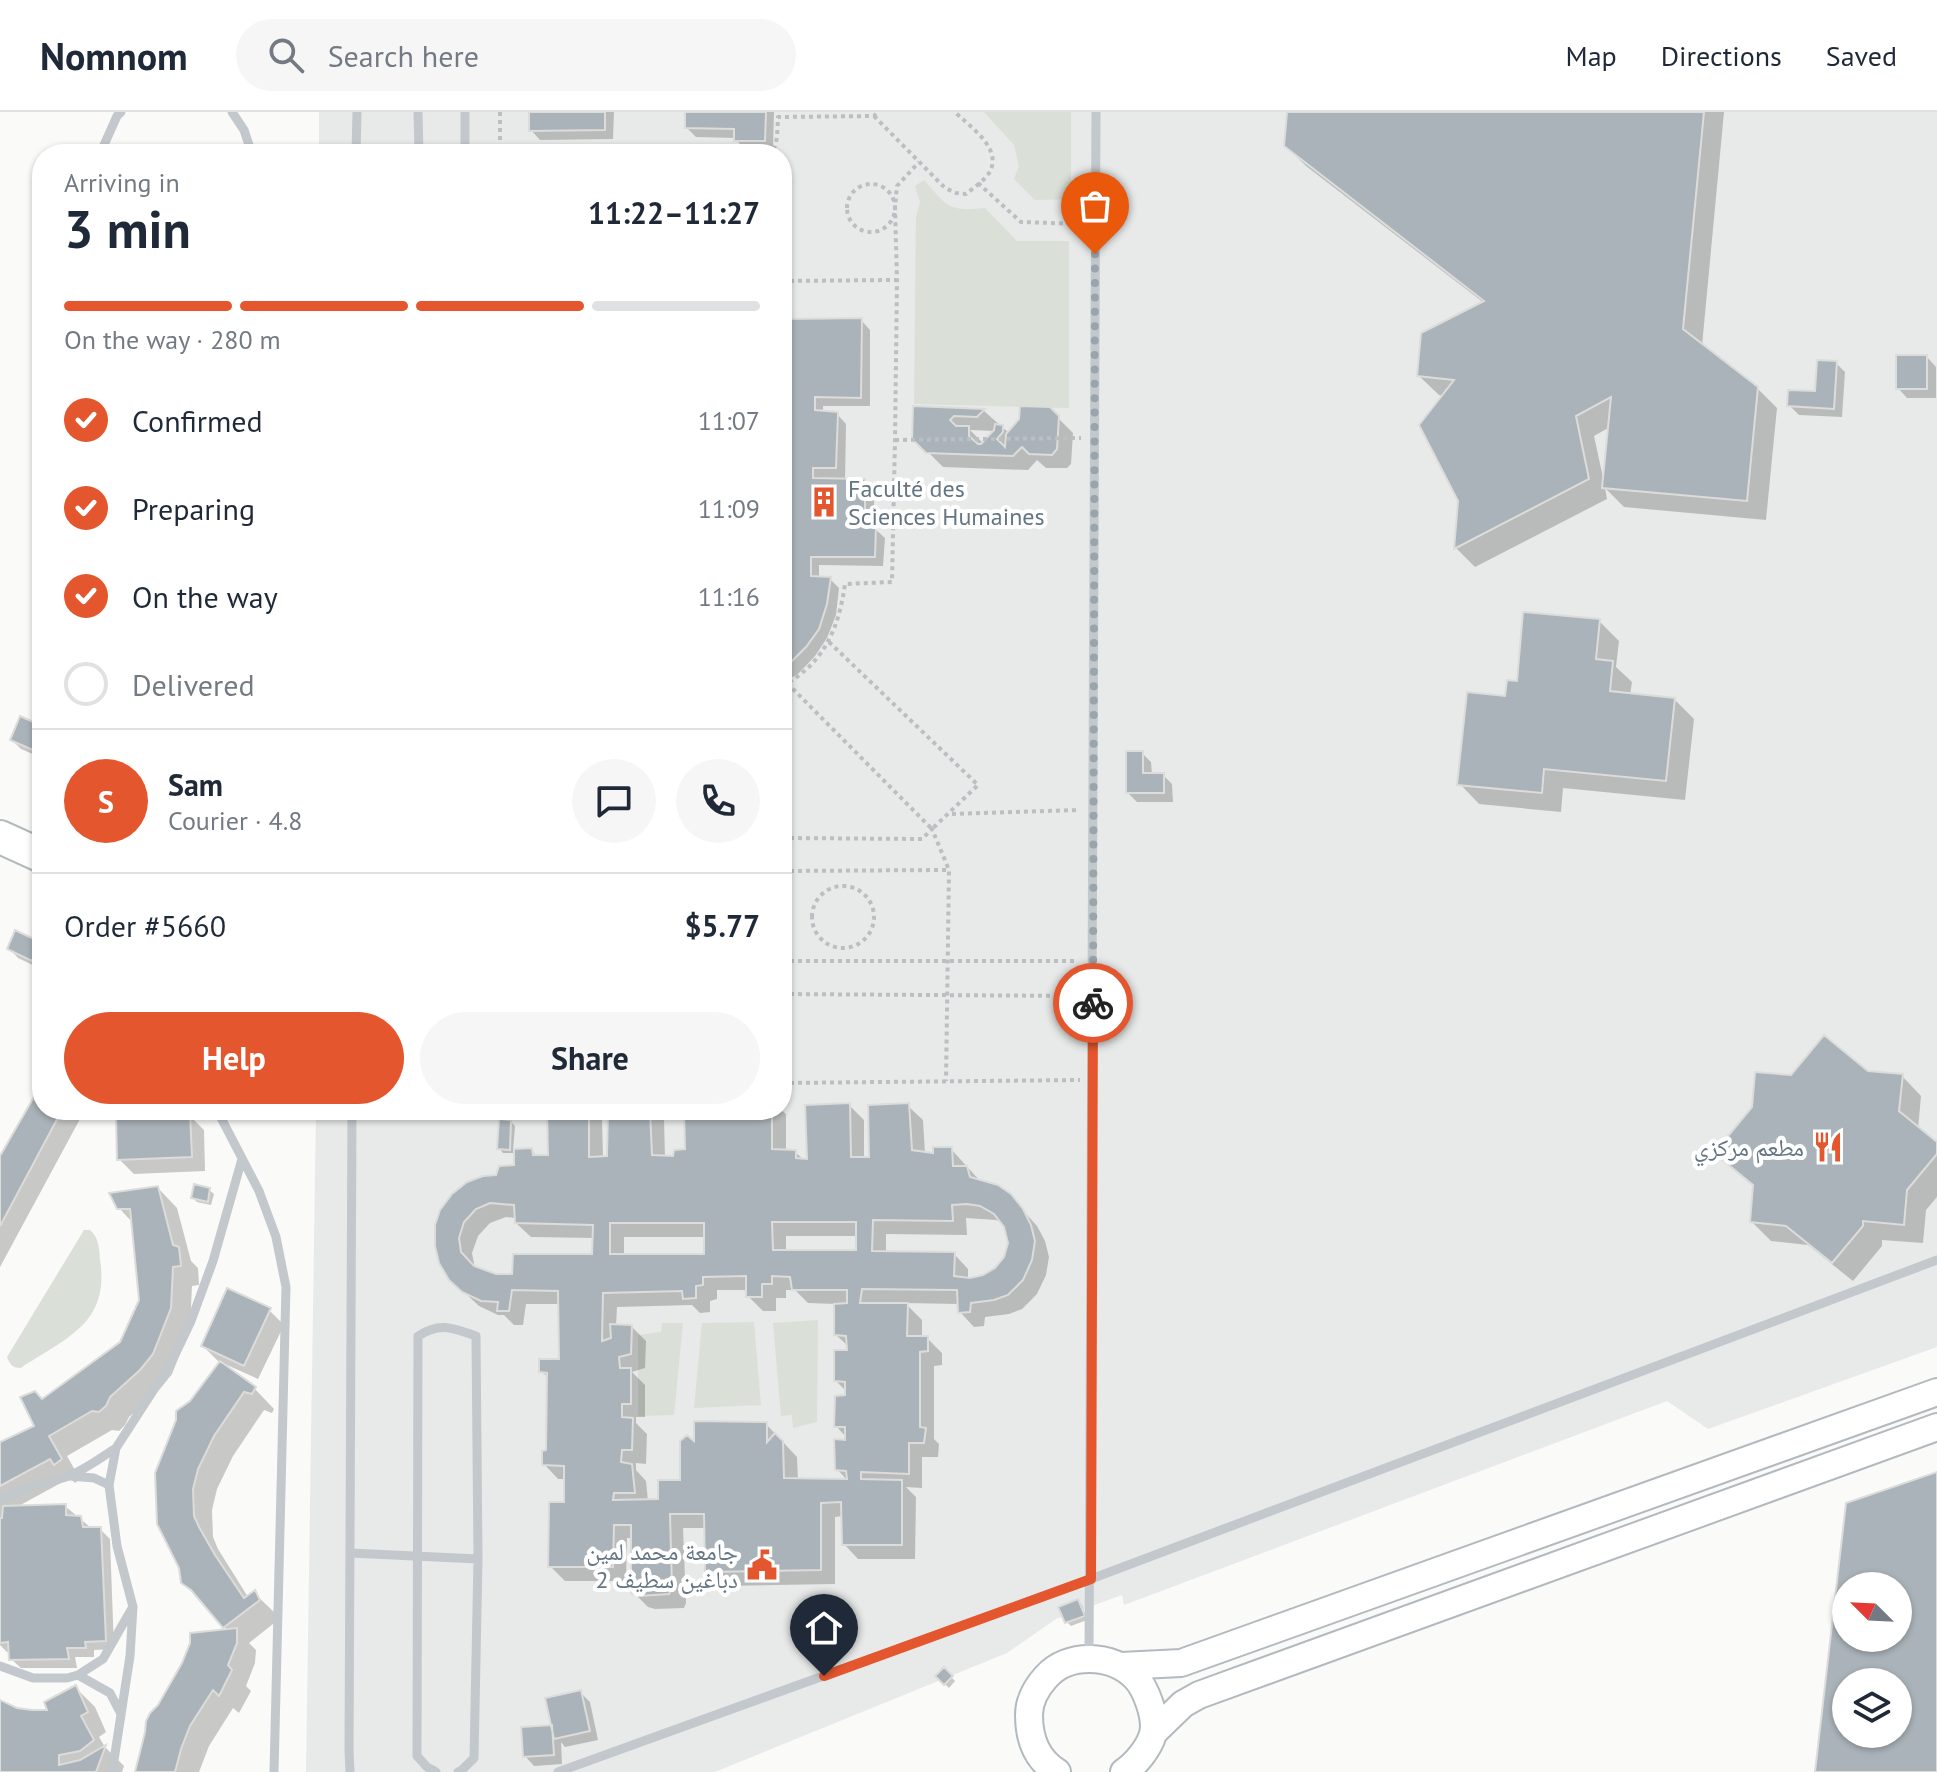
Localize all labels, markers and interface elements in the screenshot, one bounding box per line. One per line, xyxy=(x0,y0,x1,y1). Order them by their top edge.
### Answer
search box xyxy=(236,19,796,91)
text: Nomnom xyxy=(40,31,188,80)
icon: search xyxy=(264,33,308,77)
text: Search here xyxy=(328,36,479,75)
text: Map xyxy=(1566,37,1617,74)
text: Directions xyxy=(1661,37,1782,74)
text: Saved xyxy=(1826,37,1897,74)
text: Arriving in xyxy=(64,166,180,199)
pin xyxy=(1061,172,1129,254)
icon: bag xyxy=(1073,184,1117,228)
text: 11:22–11:27 xyxy=(588,193,760,232)
text: 3 min xyxy=(64,195,191,262)
text: On the way · 280 m xyxy=(64,323,281,356)
icon: check xyxy=(64,398,108,442)
text: Confirmed xyxy=(132,401,263,440)
text: 11:07 xyxy=(698,404,760,437)
place label: Faculté des Sciences Humaines xyxy=(848,473,1045,532)
building icon: Faculté des Sciences Humaines xyxy=(807,485,841,519)
icon: check xyxy=(64,486,108,530)
text: Preparing xyxy=(132,489,255,528)
text: 11:09 xyxy=(698,492,760,525)
icon: check xyxy=(64,574,108,618)
text: On the way xyxy=(132,577,278,616)
text: 11:16 xyxy=(698,580,760,613)
text: Delivered xyxy=(132,665,255,704)
button: chat xyxy=(572,759,656,843)
button: phone xyxy=(676,759,760,843)
text: Sam xyxy=(168,765,223,804)
text: S xyxy=(98,782,114,821)
text: Courier · 4.8 xyxy=(168,804,302,837)
text: Order #5660 xyxy=(64,906,226,945)
text: $5.77 xyxy=(685,906,760,945)
courier xyxy=(1053,963,1133,1043)
icon: bike xyxy=(1071,981,1115,1025)
button: Help xyxy=(64,1012,404,1104)
button: Share xyxy=(420,1012,760,1104)
restaurant icon: مطعم مركزي xyxy=(1811,1130,1845,1164)
place label: مطعم مركزي xyxy=(1694,1132,1804,1167)
place label: جامعة محمد لمين دباغين سطيف 2 xyxy=(586,1536,738,1595)
public building icon: جامعة محمد لمين دباغين سطيف 2 xyxy=(745,1548,779,1582)
north arrow xyxy=(1832,1572,1912,1652)
map controls xyxy=(1832,1572,1912,1748)
pin xyxy=(790,1594,858,1676)
icon: home xyxy=(802,1606,846,1650)
button: layers xyxy=(1832,1668,1912,1748)

